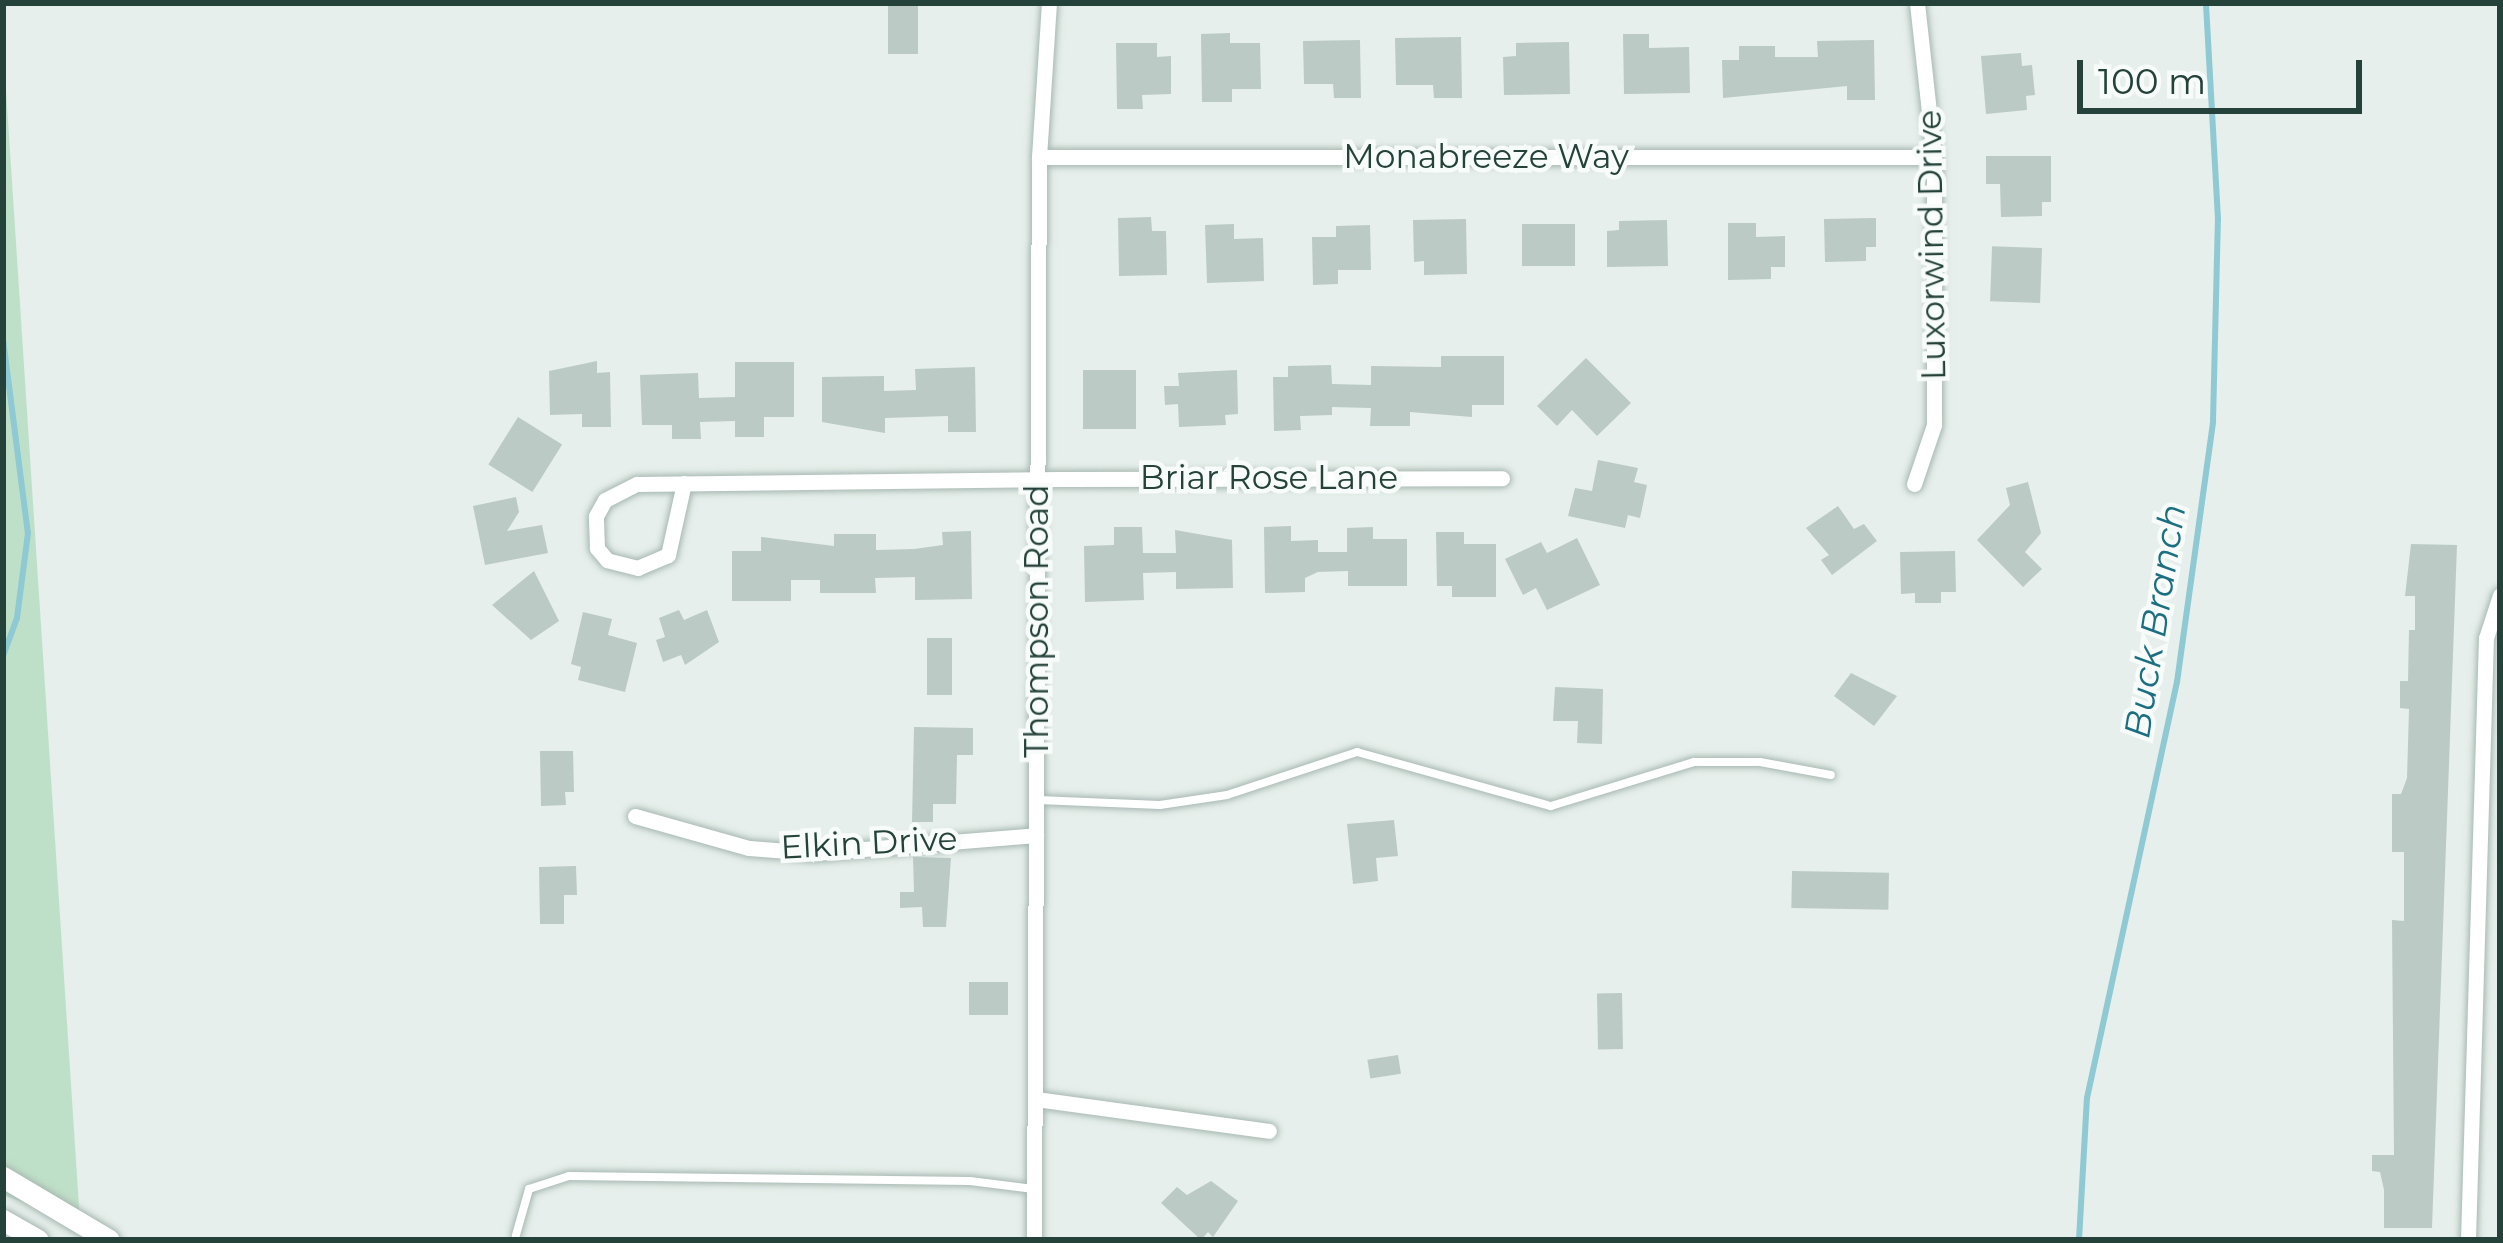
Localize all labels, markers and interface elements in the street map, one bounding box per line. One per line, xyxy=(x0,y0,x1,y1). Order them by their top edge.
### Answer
scale bar xyxy=(2083,36,2368,110)
text: 100 m xyxy=(2098,59,2206,103)
street label: Luxorwind Drive xyxy=(1910,109,1954,381)
street label: Monabreeze Way xyxy=(1343,137,1629,177)
street label: Briar Rose Lane xyxy=(1140,458,1398,498)
street label: Thompson Road xyxy=(1017,484,1057,758)
water label: Buck Branch xyxy=(2115,501,2195,741)
street label: Elkin Drive xyxy=(780,819,958,867)

